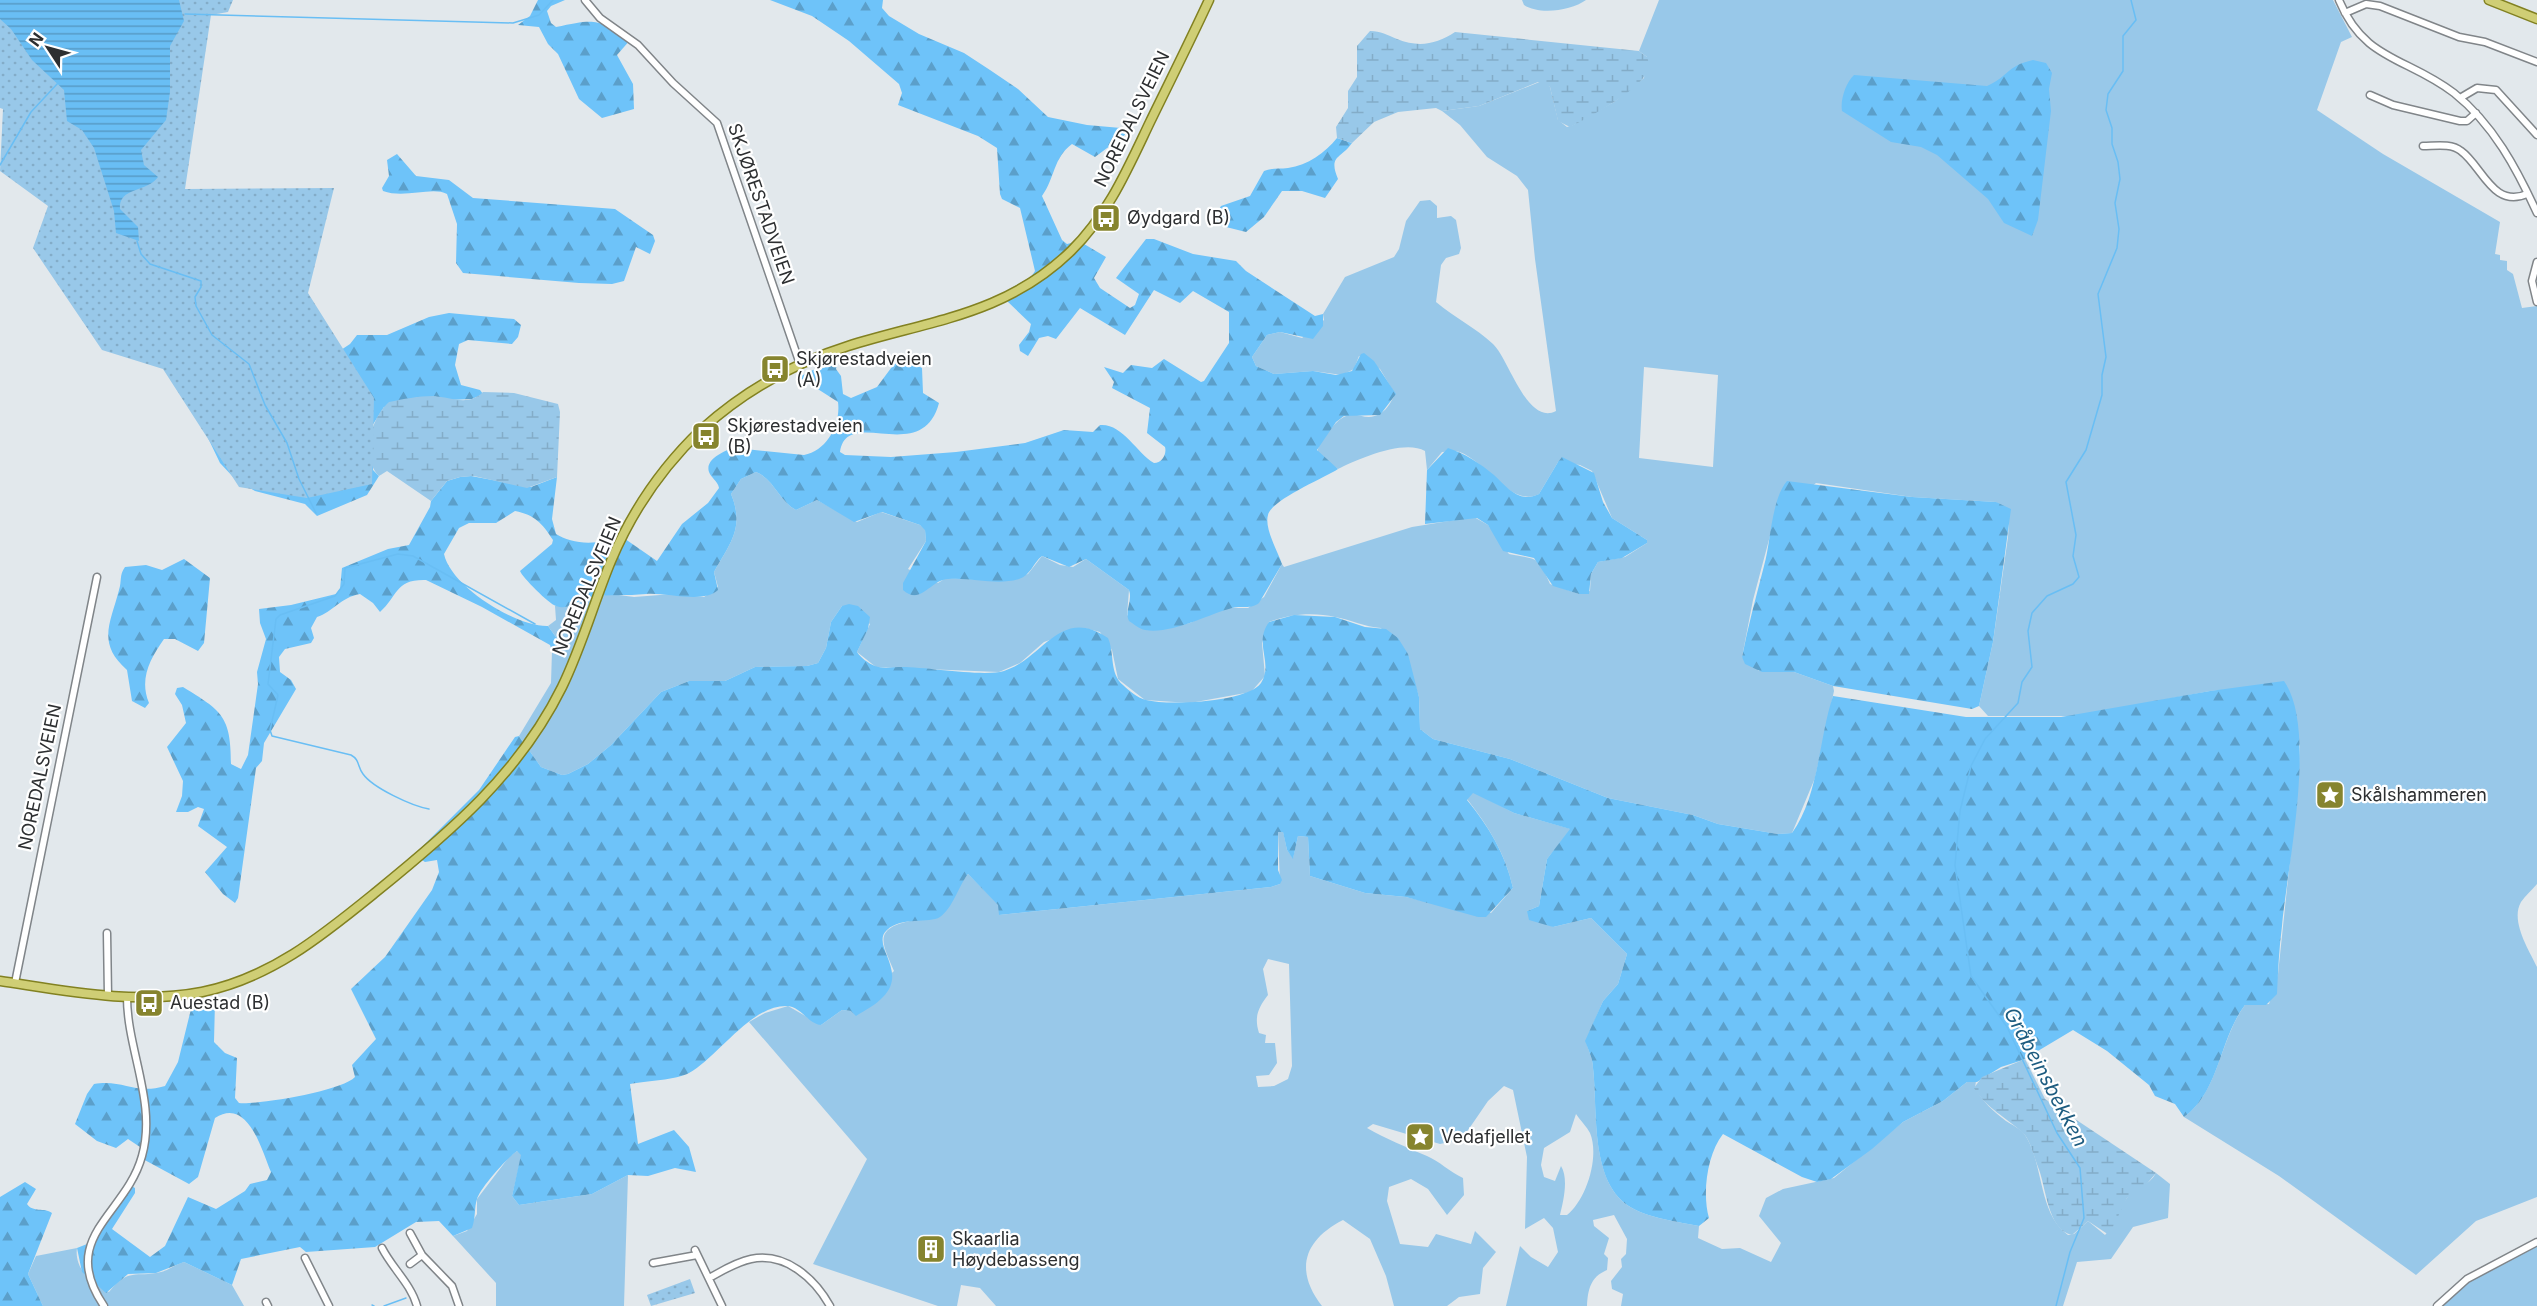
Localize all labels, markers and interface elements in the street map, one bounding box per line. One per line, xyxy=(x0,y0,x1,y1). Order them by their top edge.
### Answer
north arrow xyxy=(18,18,78,78)
text: N xyxy=(24,28,48,50)
street label: NOREDALSVEIEN xyxy=(1090,47,1174,190)
street label: SKJØRESTADVEIEN xyxy=(724,121,799,287)
bus stop icon: Øydgard (B) xyxy=(1090,202,1122,234)
place label: Øydgard (B) xyxy=(1127,207,1230,228)
place label: Skjørestadveien (A) xyxy=(796,348,932,390)
bus stop icon: Skjørestadveien (A) xyxy=(759,353,791,385)
place label: Skjørestadveien (B) xyxy=(727,415,863,457)
bus stop icon: Skjørestadveien (B) xyxy=(690,420,722,452)
street label: NOREDALSVEIEN xyxy=(548,513,625,658)
street label: NOREDALSVEIEN xyxy=(14,702,65,852)
place icon: Skålshammeren xyxy=(2314,779,2346,811)
place label: Skålshammeren xyxy=(2351,784,2487,805)
bus stop icon: Auestad (B) xyxy=(133,987,165,1019)
place label: Auestad (B) xyxy=(170,992,270,1013)
water label: Gråbeinsbekken xyxy=(1999,1003,2093,1151)
place icon: Vedafjellet xyxy=(1404,1121,1436,1153)
place label: Vedafjellet xyxy=(1441,1126,1531,1147)
place label: Skaarlia Høydebasseng xyxy=(952,1228,1080,1270)
building icon: Skaarlia Høydebasseng xyxy=(915,1233,947,1265)

